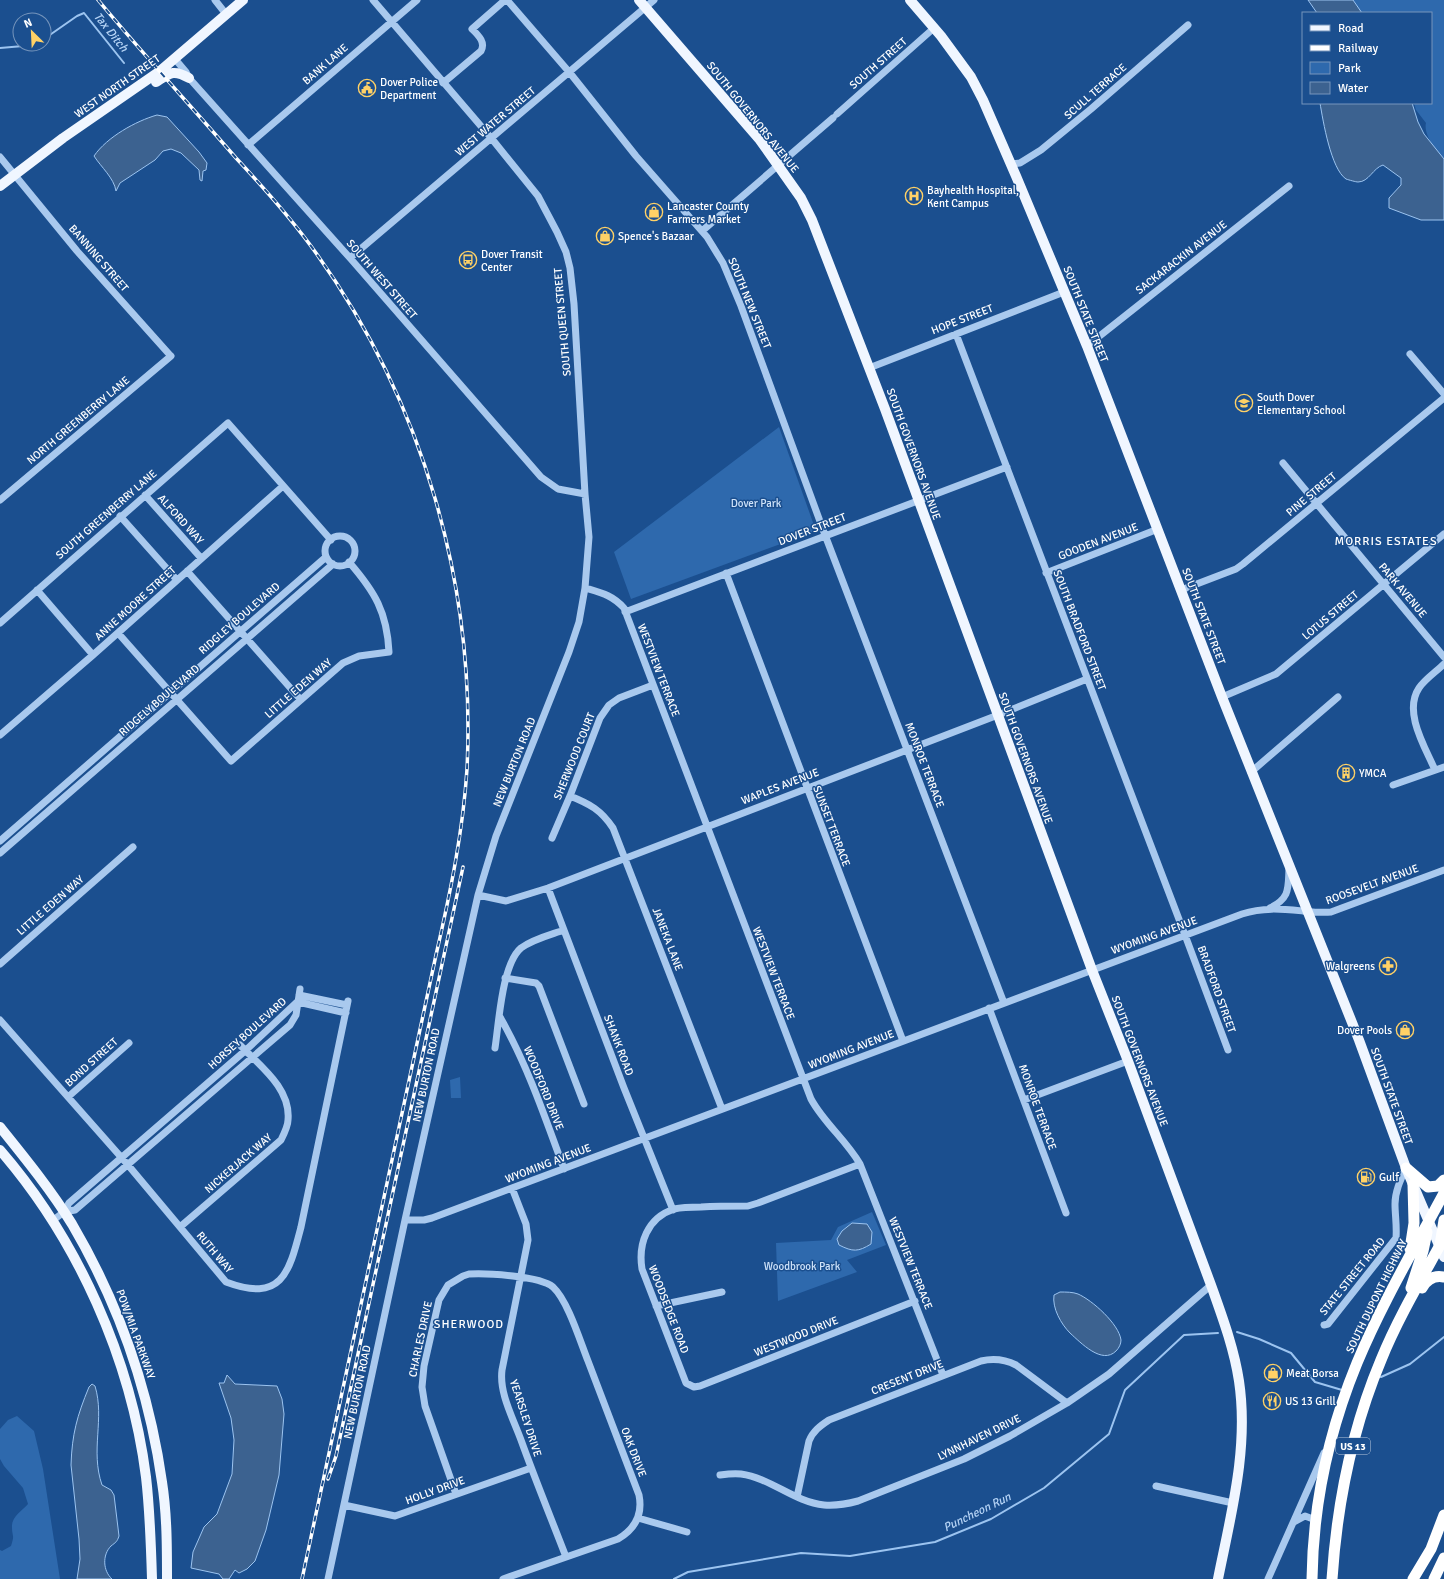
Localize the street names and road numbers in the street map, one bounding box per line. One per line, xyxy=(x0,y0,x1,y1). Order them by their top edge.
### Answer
street label: SOUTH STREET xyxy=(847,35,910,92)
street label: BANK LANE xyxy=(300,41,351,88)
street label: WEST NORTH STREET xyxy=(72,52,163,121)
street label: SOUTH GOVERNORS AVENUE xyxy=(704,59,801,175)
street label: SCULL TERRACE xyxy=(1062,61,1129,122)
street label: WEST WATER STREET xyxy=(453,84,539,159)
street label: SACKARACKIN AVENUE xyxy=(1133,218,1229,297)
street label: BANNING STREET xyxy=(66,222,132,295)
street label: SOUTH WEST STREET xyxy=(344,237,420,322)
street label: SOUTH NEW STREET xyxy=(725,256,774,351)
street label: SOUTH STATE STREET xyxy=(1060,264,1111,365)
street label: SOUTH QUEEN STREET xyxy=(551,267,574,377)
street label: HOPE STREET xyxy=(929,301,996,337)
street label: NORTH GREENBERRY LANE xyxy=(24,374,132,467)
street label: SOUTH GOVERNORS AVENUE xyxy=(884,387,943,522)
street label: SOUTH GREENBERRY LANE xyxy=(53,467,159,562)
street label: PINE STREET xyxy=(1284,469,1339,519)
street label: ALFORD WAY xyxy=(155,492,207,547)
street label: DOVER STREET xyxy=(776,510,848,548)
street label: GOODEN AVENUE xyxy=(1056,520,1140,563)
street label: PARK AVENUE xyxy=(1376,560,1429,620)
street label: ANNE MOORE STREET xyxy=(92,563,179,643)
street label: SOUTH STATE STREET xyxy=(1179,566,1228,667)
street label: SOUTH BRADFORD STREET xyxy=(1051,568,1109,693)
street label: RIDGLEY BOULEVARD xyxy=(196,580,283,657)
street label: LOTUS STREET xyxy=(1300,588,1362,643)
street label: WESTVIEW TERRACE xyxy=(635,622,682,719)
street label: LITTLE EDEN WAY xyxy=(262,655,335,721)
street label: RIDGELY BOULEVARD xyxy=(117,662,202,739)
street label: SOUTH GOVERNORS AVENUE xyxy=(996,691,1055,826)
street label: SHERWOOD COURT xyxy=(551,710,598,802)
street label: NEW BURTON ROAD xyxy=(491,715,538,809)
street label: MONROE TERRACE xyxy=(902,721,947,810)
street label: WAPLES AVENUE xyxy=(739,766,821,807)
street label: SUNSET TERRACE xyxy=(810,784,853,868)
street label: ROOSEVELT AVENUE xyxy=(1324,862,1420,907)
street label: LITTLE EDEN WAY xyxy=(14,872,87,938)
street label: JANEKA LANE xyxy=(649,906,686,973)
street label: WYOMING AVENUE xyxy=(1109,914,1199,957)
street label: WESTVIEW TERRACE xyxy=(750,925,797,1022)
street label: BRADFORD STREET xyxy=(1195,944,1239,1035)
street label: SOUTH GOVERNORS AVENUE xyxy=(1109,994,1170,1128)
street label: HORSEY BOULEVARD xyxy=(206,995,289,1072)
street label: SHANK ROAD xyxy=(601,1013,636,1077)
street label: NEW BURTON ROAD xyxy=(410,1027,443,1123)
street label: WYOMING AVENUE xyxy=(806,1027,896,1072)
street label: BOND STREET xyxy=(62,1035,121,1089)
street label: WOODFORD DRIVE xyxy=(521,1044,566,1132)
street label: SOUTH STATE STREET xyxy=(1368,1046,1415,1147)
street label: MONROE TERRACE xyxy=(1016,1063,1059,1152)
street label: NICKERJACK WAY xyxy=(202,1130,275,1196)
street label: WYOMING AVENUE xyxy=(503,1141,593,1186)
street label: WESTVIEW TERRACE xyxy=(886,1215,935,1311)
street label: RUTH WAY xyxy=(194,1229,236,1276)
street label: STATE STREET ROAD xyxy=(1317,1235,1388,1318)
street label: SOUTH DUPONT HIGHWAY xyxy=(1343,1237,1410,1355)
street label: WOODSEDGE ROAD xyxy=(646,1263,691,1355)
street label: POW/MIA PARKWAY xyxy=(113,1288,158,1381)
street label: CHARLES DRIVE xyxy=(406,1300,435,1378)
street label: WESTWOOD DRIVE xyxy=(752,1314,840,1359)
street label: NEW BURTON ROAD xyxy=(341,1344,374,1440)
street label: CRESENT DRIVE xyxy=(869,1357,945,1398)
street label: YEARSLEY DRIVE xyxy=(507,1378,544,1458)
street label: LYNNHAVEN DRIVE xyxy=(936,1412,1023,1463)
street label: OAK DRIVE xyxy=(618,1425,649,1479)
road number: US 13 xyxy=(1336,1438,1370,1454)
street label: HOLLY DRIVE xyxy=(404,1474,467,1507)

